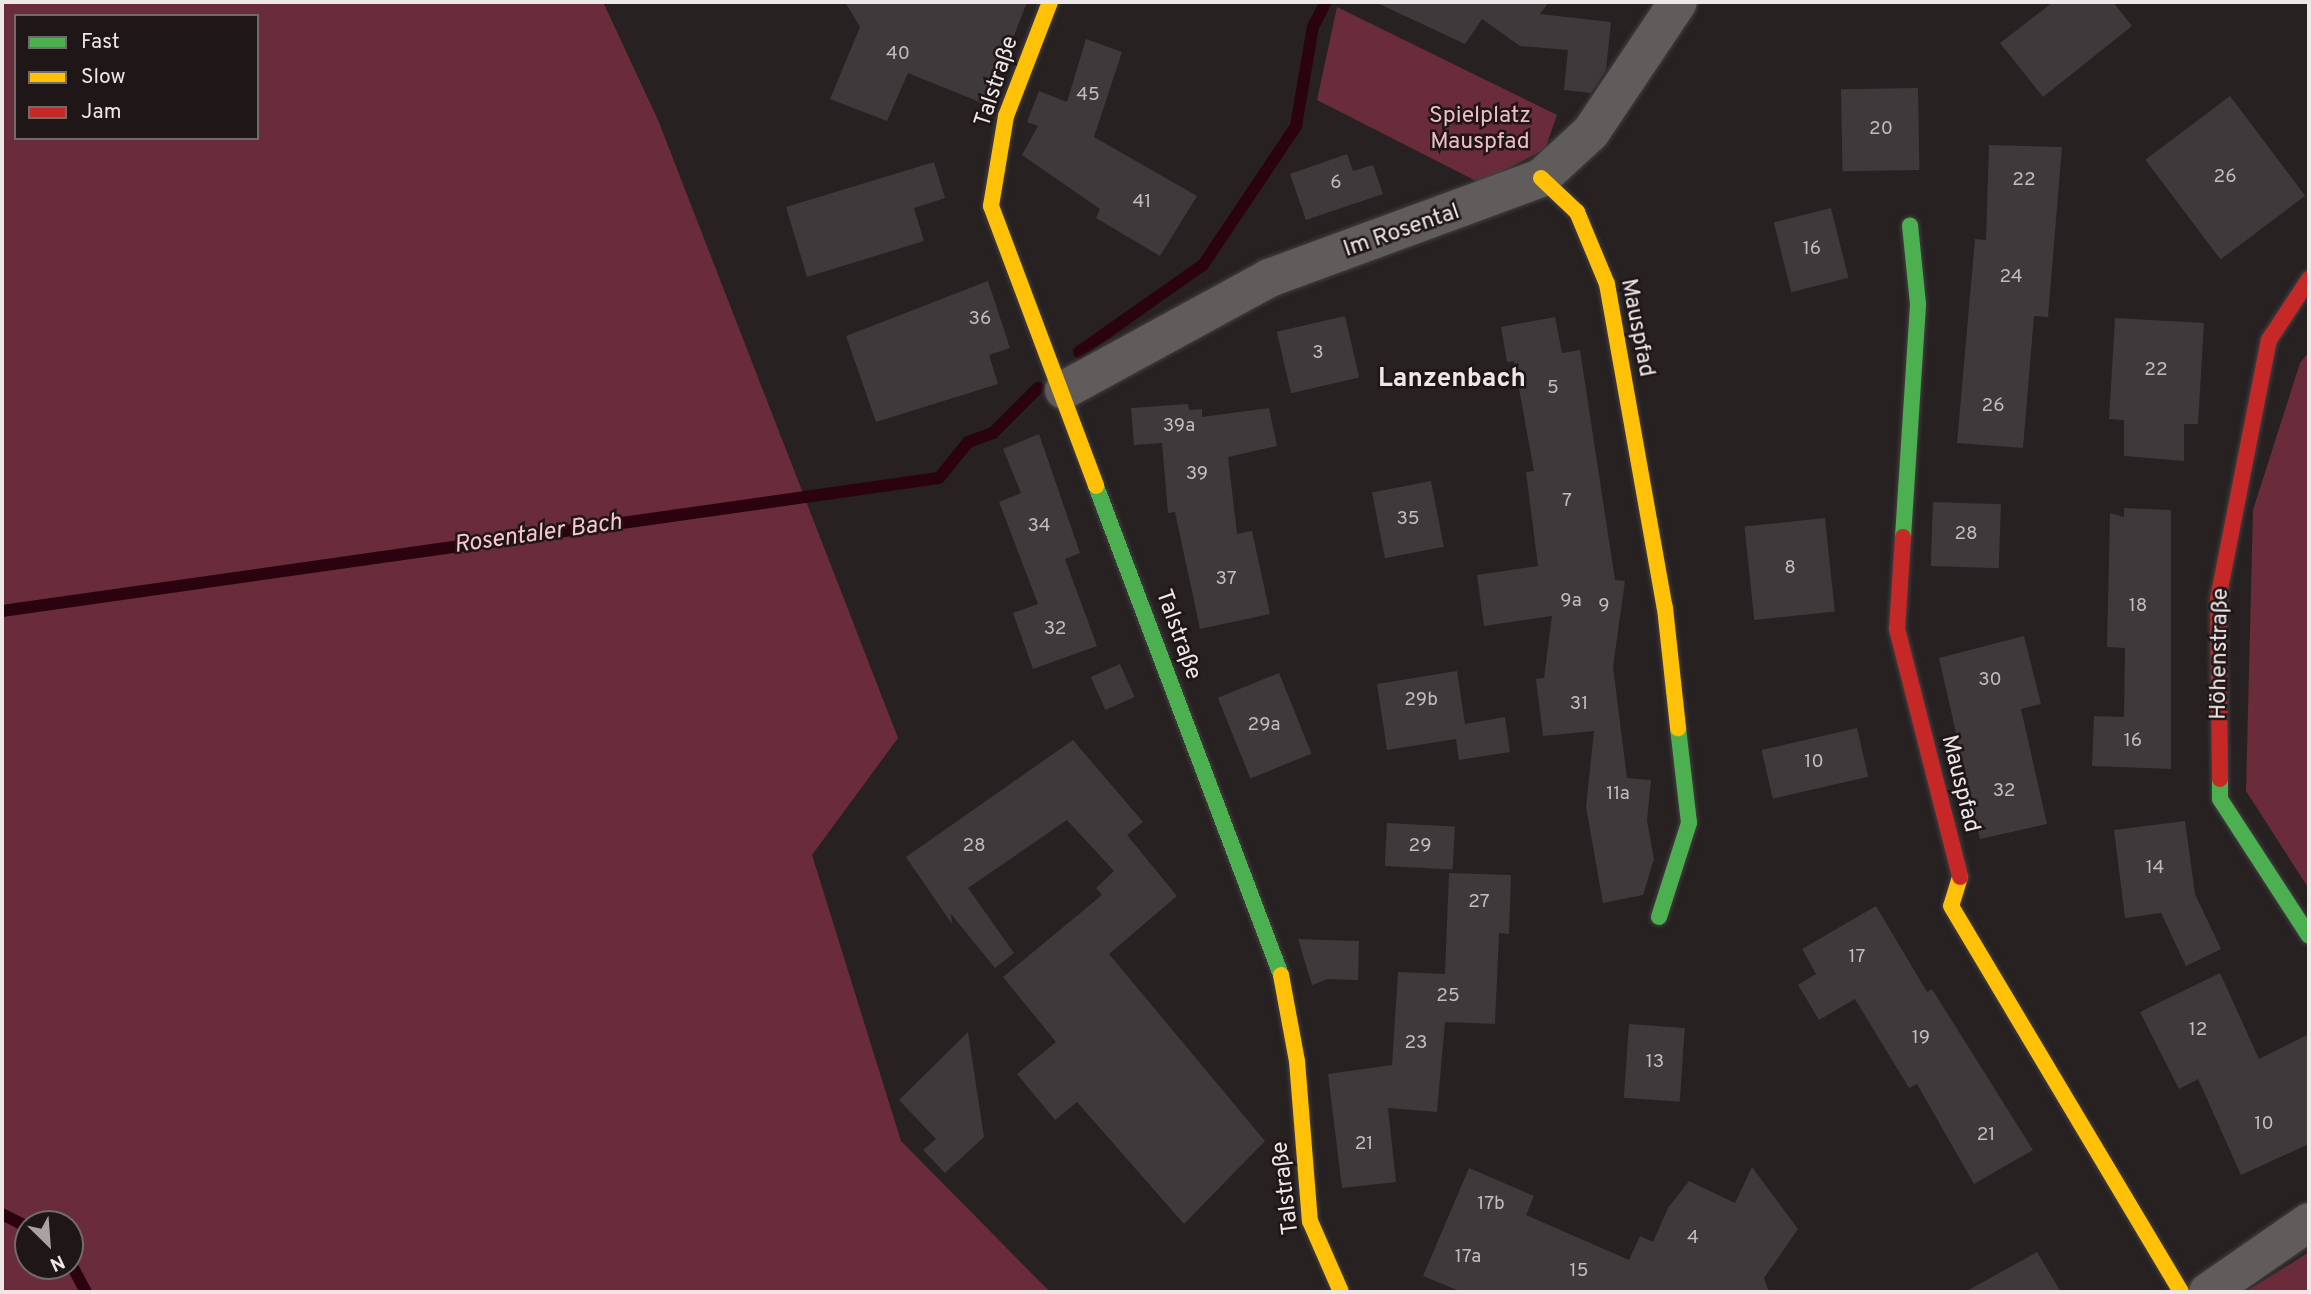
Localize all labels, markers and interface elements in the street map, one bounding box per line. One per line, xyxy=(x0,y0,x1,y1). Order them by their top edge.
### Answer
legend xyxy=(14,14,259,140)
text: Fast xyxy=(81,29,120,56)
street label: Talstraße xyxy=(970,33,1026,131)
house number: 40 xyxy=(886,44,910,66)
text: Slow xyxy=(81,64,126,91)
house number: 45 xyxy=(1076,85,1100,107)
text: Jam xyxy=(81,99,122,126)
park label: Spielplatz Mauspfad xyxy=(1429,103,1531,157)
house number: 20 xyxy=(1869,119,1893,141)
house number: 26 xyxy=(2214,167,2236,189)
house number: 22 xyxy=(2012,170,2036,192)
house number: 6 xyxy=(1330,173,1342,195)
house number: 41 xyxy=(1133,192,1151,214)
street label: Im Rosental xyxy=(1340,199,1464,265)
house number: 16 xyxy=(1803,239,1821,261)
house number: 24 xyxy=(1999,267,2023,289)
street label: Mauspfad xyxy=(1613,277,1659,379)
house number: 36 xyxy=(969,309,991,331)
house number: 3 xyxy=(1312,343,1324,365)
house number: 22 xyxy=(2144,360,2168,382)
district label: Lanzenbach xyxy=(1378,364,1526,396)
house number: 5 xyxy=(1547,378,1559,400)
house number: 26 xyxy=(1982,396,2004,418)
house number: 39a xyxy=(1163,416,1195,438)
house number: 39 xyxy=(1186,464,1208,486)
house number: 7 xyxy=(1562,491,1572,513)
water label: Rosentaler Bach xyxy=(452,509,624,561)
house number: 35 xyxy=(1396,509,1420,531)
house number: 34 xyxy=(1027,516,1051,538)
house number: 28 xyxy=(1954,524,1978,546)
house number: 8 xyxy=(1784,558,1796,580)
house number: 37 xyxy=(1215,569,1237,591)
street label: Talstraße xyxy=(1148,586,1206,684)
street label: Höhenstraße xyxy=(2206,588,2236,720)
house number: 9a xyxy=(1560,591,1582,613)
house number: 9 xyxy=(1598,596,1610,618)
house number: 18 xyxy=(2129,596,2147,618)
house number: 32 xyxy=(1044,619,1066,641)
house number: 30 xyxy=(1978,670,2002,692)
house number: 29b xyxy=(1404,690,1438,712)
house number: 31 xyxy=(1570,694,1588,716)
house number: 29a xyxy=(1248,715,1280,737)
house number: 16 xyxy=(2124,731,2142,753)
street label: Mauspfad xyxy=(1934,732,1984,836)
house number: 10 xyxy=(1804,752,1824,774)
house number: 32 xyxy=(1993,781,2015,803)
house number: 11a xyxy=(1606,784,1630,806)
house number: 28 xyxy=(962,836,986,858)
house number: 29 xyxy=(1409,836,1431,858)
house number: 14 xyxy=(2146,858,2164,880)
house number: 27 xyxy=(1468,892,1490,914)
house number: 17 xyxy=(1849,947,1865,969)
house number: 25 xyxy=(1436,986,1460,1008)
house number: 12 xyxy=(2189,1020,2207,1042)
house number: 19 xyxy=(1912,1028,1930,1050)
house number: 23 xyxy=(1404,1033,1428,1055)
house number: 13 xyxy=(1646,1052,1664,1074)
house number: 10 xyxy=(2254,1114,2274,1136)
house number: 21 xyxy=(1977,1125,1995,1147)
house number: 21 xyxy=(1355,1134,1373,1156)
street label: Talstraße xyxy=(1268,1140,1306,1236)
house number: 17b xyxy=(1477,1194,1505,1216)
north arrow xyxy=(14,1210,84,1280)
house number: 4 xyxy=(1687,1228,1699,1250)
house number: 17a xyxy=(1455,1247,1481,1269)
text: N xyxy=(46,1248,68,1276)
house number: 15 xyxy=(1570,1261,1588,1283)

